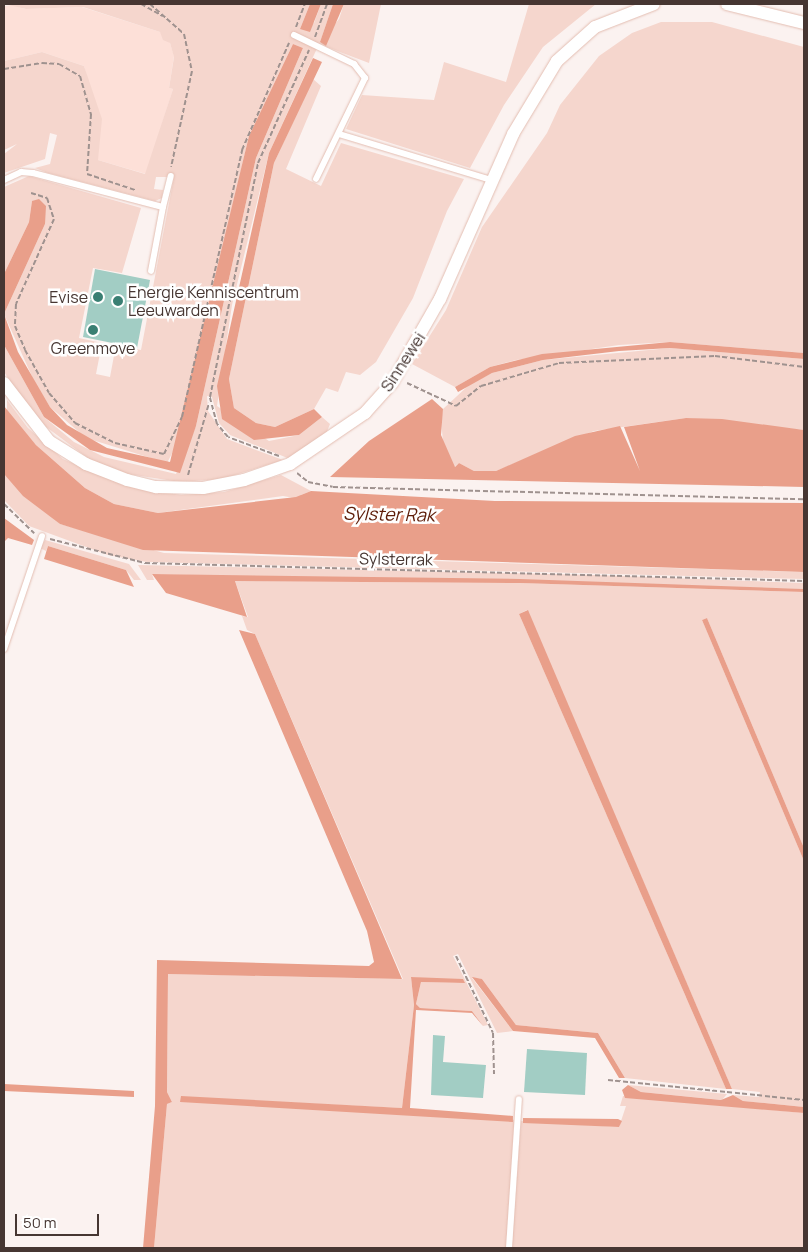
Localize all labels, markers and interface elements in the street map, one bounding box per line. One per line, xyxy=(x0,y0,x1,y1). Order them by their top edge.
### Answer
place label: Energie Kenniscentrum Leeuwarden xyxy=(128,282,299,320)
place label: Evise xyxy=(49,287,88,307)
marker: Evise xyxy=(92,291,104,303)
marker: Energie Kenniscentrum Leeuwarden xyxy=(112,295,124,307)
marker: Greenmove xyxy=(87,324,99,336)
street label: Sinnewei xyxy=(377,329,429,395)
place label: Greenmove xyxy=(51,338,135,358)
water label: Sylster Rak xyxy=(343,502,435,526)
street label: Sylsterrak xyxy=(359,549,433,569)
scale bar xyxy=(18,1204,101,1236)
text: 50 m xyxy=(23,1212,57,1233)

